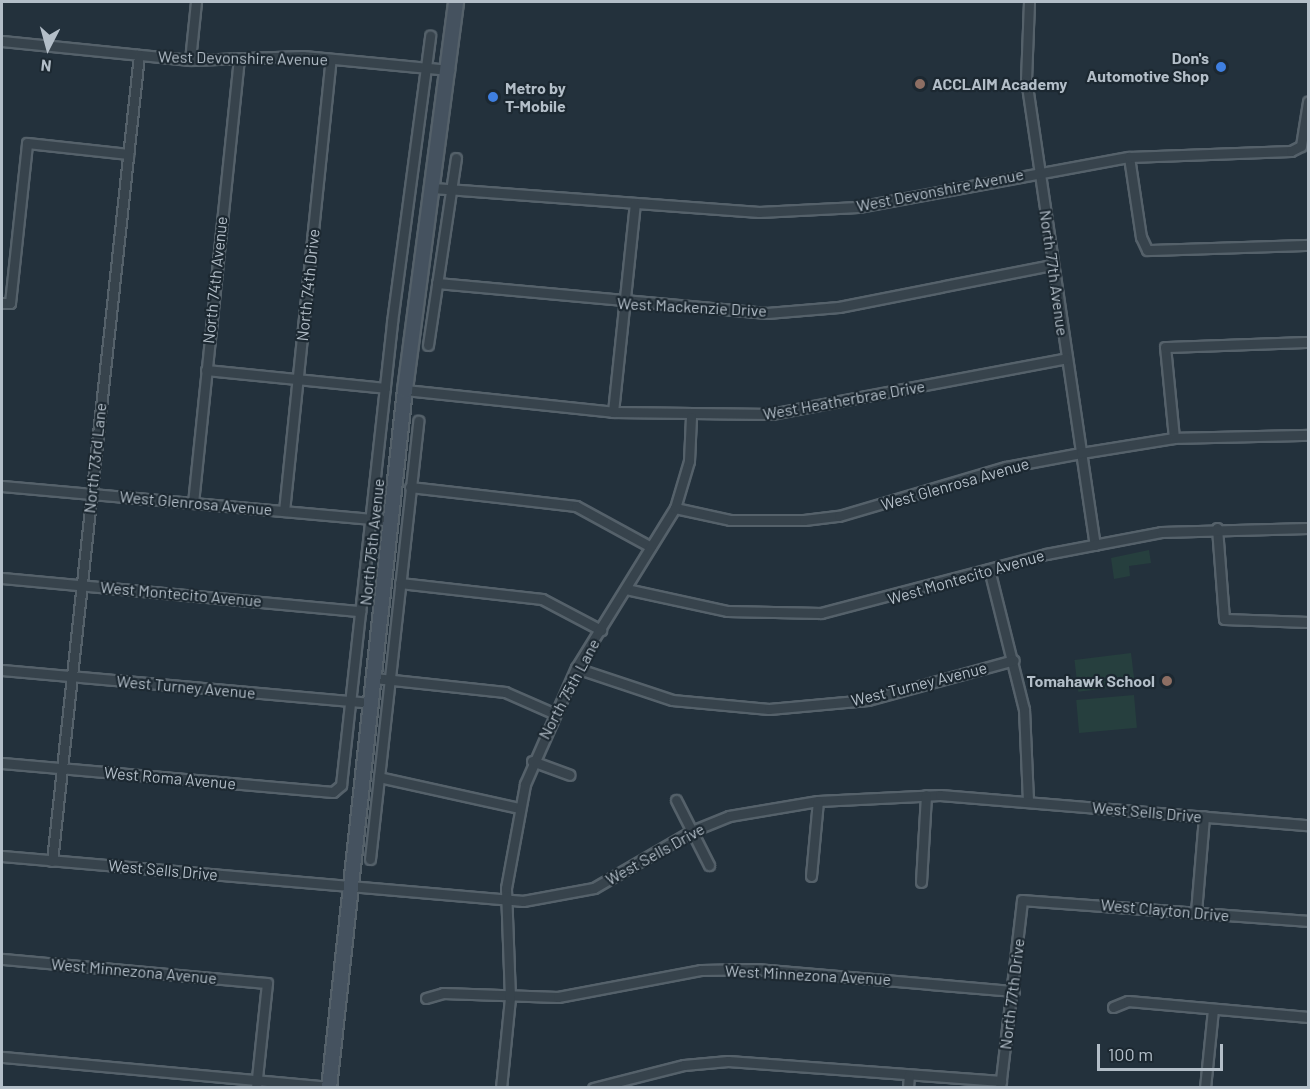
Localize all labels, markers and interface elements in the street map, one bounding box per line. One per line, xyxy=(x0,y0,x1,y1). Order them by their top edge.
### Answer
north arrow xyxy=(18,18,78,78)
street label: West Devonshire Avenue xyxy=(158,47,328,69)
place label: Don's Automotive Shop xyxy=(1087,48,1209,86)
text: N xyxy=(40,56,52,76)
marker: Don's Automotive Shop xyxy=(1214,60,1228,74)
place label: ACCLAIM Academy xyxy=(932,74,1067,94)
marker: ACCLAIM Academy xyxy=(913,77,927,91)
place label: Metro by T-Mobile xyxy=(505,78,566,116)
marker: Metro by T-Mobile xyxy=(486,90,500,104)
street label: West Devonshire Avenue xyxy=(855,164,1025,216)
street label: North 77th Avenue xyxy=(1036,209,1072,337)
street label: North 74th Avenue xyxy=(199,215,231,345)
street label: North 74th Drive xyxy=(293,228,323,342)
street label: West Mackenzie Drive xyxy=(617,293,767,321)
street label: West Heatherbrae Drive xyxy=(762,376,926,424)
street label: North 73rd Lane xyxy=(80,402,110,514)
street label: West Glenrosa Avenue xyxy=(879,454,1031,514)
street label: North 75th Avenue xyxy=(356,478,388,606)
street label: West Glenrosa Avenue xyxy=(119,487,273,519)
street label: West Montecito Avenue xyxy=(885,545,1047,609)
street label: West Montecito Avenue xyxy=(99,577,263,611)
street label: North 75th Lane xyxy=(534,636,604,742)
street label: West Turney Avenue xyxy=(849,658,989,710)
street label: West Turney Avenue xyxy=(116,671,256,703)
place label: Tomahawk School xyxy=(1026,671,1155,691)
marker: Tomahawk School xyxy=(1160,674,1174,688)
street label: West Roma Avenue xyxy=(103,763,237,793)
street label: West Sells Drive xyxy=(1091,798,1203,826)
street label: West Sells Drive xyxy=(602,819,708,889)
street label: West Sells Drive xyxy=(107,856,219,884)
street label: West Clayton Drive xyxy=(1100,895,1230,925)
street label: North 77th Drive xyxy=(996,937,1028,1051)
street label: West Minnezona Avenue xyxy=(50,954,218,988)
street label: West Minnezona Avenue xyxy=(724,961,892,989)
scale bar xyxy=(1100,1032,1226,1070)
text: 100 m xyxy=(1108,1043,1153,1065)

